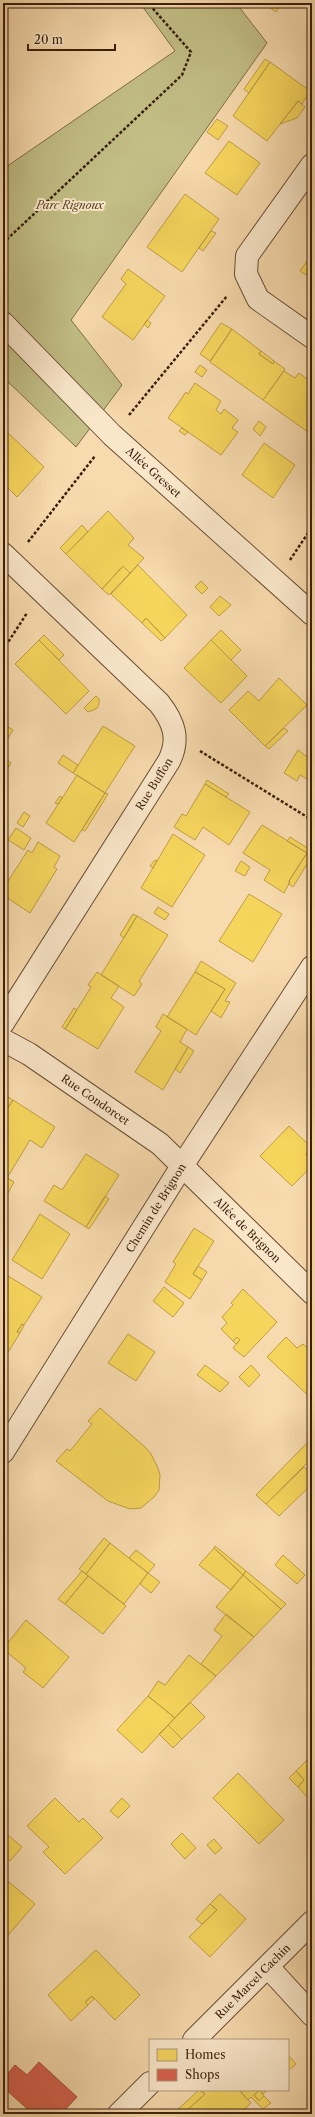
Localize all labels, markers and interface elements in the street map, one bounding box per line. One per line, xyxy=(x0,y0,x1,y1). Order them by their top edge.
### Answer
scale bar xyxy=(28,26,115,52)
text: 20 m xyxy=(34,32,63,47)
park label: Parc Rignoux xyxy=(35,198,104,212)
street label: Allée Gresset xyxy=(122,443,184,501)
street label: Rue Buffon xyxy=(132,755,176,813)
street label: Rue Condorcet xyxy=(58,1071,132,1128)
street label: Chemin de Brignon xyxy=(123,1160,189,1255)
street label: Allée de Brignon xyxy=(211,1193,284,1266)
street label: Rue Marcel Cachin xyxy=(212,1941,293,2022)
legend xyxy=(149,2039,289,2091)
text: Homes xyxy=(185,2047,225,2062)
text: Shops xyxy=(185,2067,220,2082)

